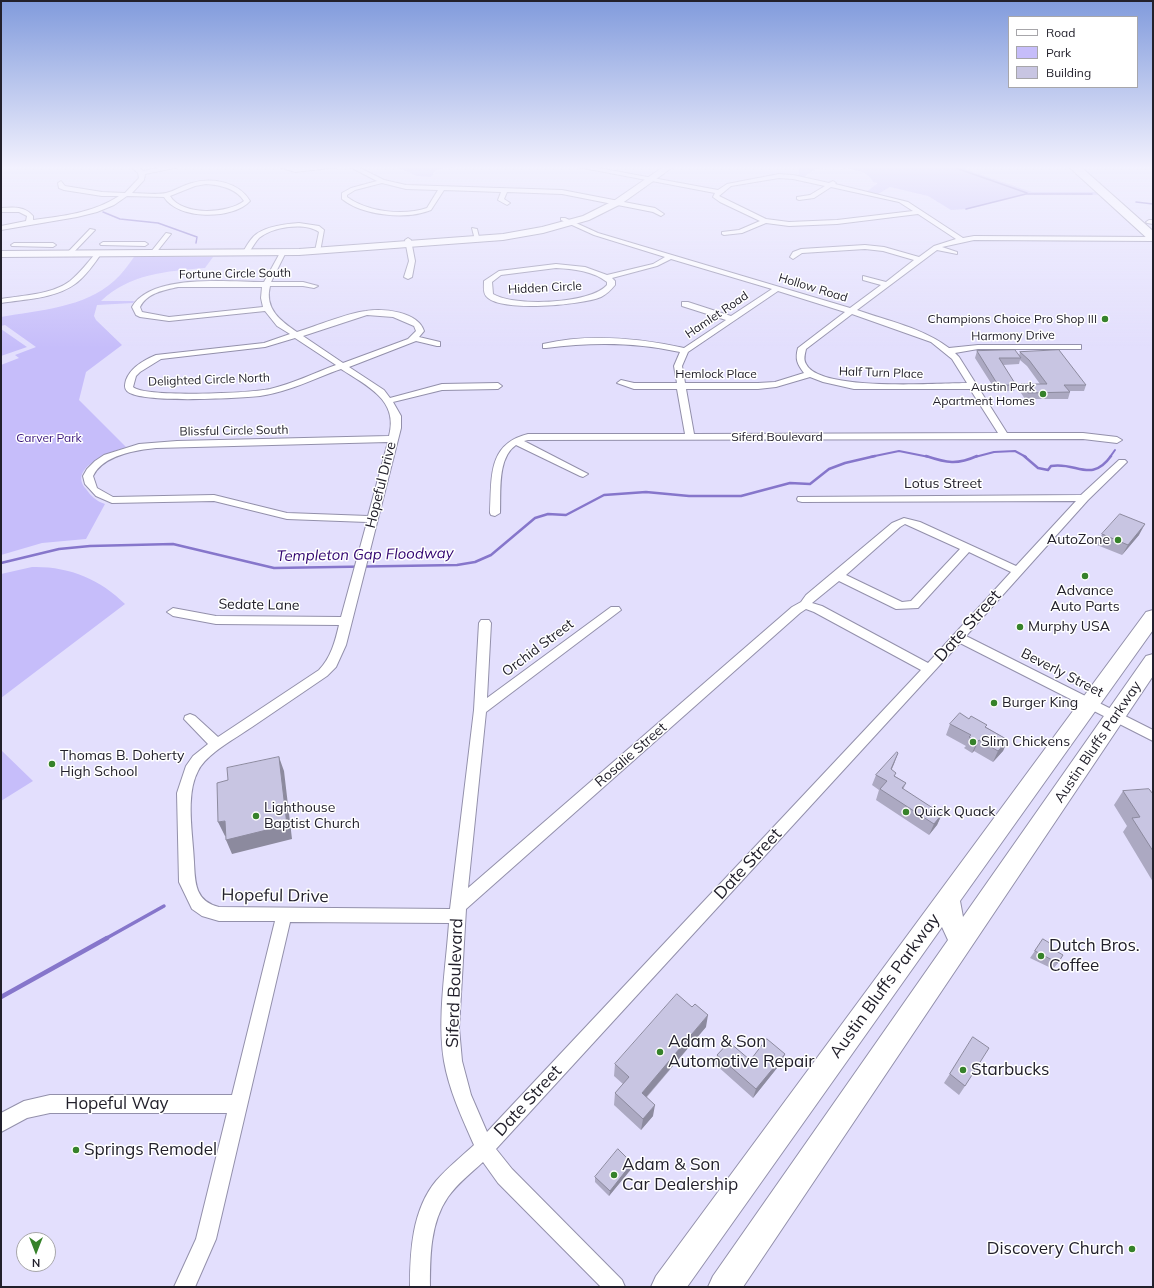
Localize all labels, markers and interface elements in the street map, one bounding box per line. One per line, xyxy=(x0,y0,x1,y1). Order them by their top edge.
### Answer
legend xyxy=(1008,16,1138,88)
text: Road xyxy=(1046,25,1075,40)
text: Park xyxy=(1046,45,1071,60)
text: Building xyxy=(1046,65,1091,80)
street label: Fortune Circle South xyxy=(179,266,291,282)
street label: Hollow Road xyxy=(777,271,849,305)
street label: Hidden Circle xyxy=(508,279,582,297)
street label: Hamlet Road xyxy=(683,289,751,341)
place label: Champions Choice Pro Shop III xyxy=(928,312,1097,326)
marker: Champions Choice Pro Shop III xyxy=(1100,314,1110,324)
street label: Harmony Drive xyxy=(971,328,1055,344)
street label: Half Turn Place xyxy=(839,364,923,382)
street label: Hemlock Place xyxy=(675,367,757,381)
street label: Delighted Circle North xyxy=(148,371,270,389)
place label: Austin Park Apartment Homes xyxy=(932,380,1035,408)
marker: Austin Park Apartment Homes xyxy=(1038,389,1048,399)
street label: Blissful Circle South xyxy=(179,423,289,439)
street label: Siferd Boulevard xyxy=(731,430,823,444)
park label: Carver Park xyxy=(16,431,82,445)
street label: Hopeful Drive xyxy=(362,440,400,530)
street label: Lotus Street xyxy=(904,476,982,492)
place label: AutoZone xyxy=(1047,532,1110,548)
marker: AutoZone xyxy=(1113,535,1123,545)
water label: Templeton Gap Floodway xyxy=(276,544,454,566)
marker: Advance Auto Parts xyxy=(1080,571,1090,581)
place label: Advance Auto Parts xyxy=(1050,583,1120,616)
street label: Date Street xyxy=(930,586,1006,666)
street label: Sedate Lane xyxy=(218,596,300,614)
street label: Orchid Street xyxy=(499,616,577,680)
place label: Murphy USA xyxy=(1028,619,1110,635)
marker: Murphy USA xyxy=(1015,622,1025,632)
street label: Beverly Street xyxy=(1018,645,1106,701)
street label: Austin Bluffs Parkway xyxy=(1051,678,1145,806)
place label: Burger King xyxy=(1002,695,1078,711)
marker: Burger King xyxy=(989,698,999,708)
street label: Rosalie Street xyxy=(592,719,670,791)
place label: Slim Chickens xyxy=(981,734,1070,750)
marker: Slim Chickens xyxy=(968,737,978,747)
place label: Thomas B. Doherty High School xyxy=(60,748,184,780)
marker: Thomas B. Doherty High School xyxy=(47,759,57,769)
place label: Lighthouse Baptist Church xyxy=(264,800,360,832)
place label: Quick Quack xyxy=(914,804,995,820)
marker: Quick Quack xyxy=(901,807,911,817)
marker: Lighthouse Baptist Church xyxy=(251,811,261,821)
street label: Date Street xyxy=(710,824,786,904)
street label: Hopeful Drive xyxy=(221,885,329,907)
street label: Austin Bluffs Parkway xyxy=(826,910,944,1062)
street label: Siferd Boulevard xyxy=(443,918,467,1048)
place label: Dutch Bros. Coffee xyxy=(1049,936,1140,976)
marker: Dutch Bros. Coffee xyxy=(1036,951,1046,961)
place label: Adam & Son Automotive Repair xyxy=(668,1032,814,1072)
marker: Adam & Son Automotive Repair xyxy=(655,1047,665,1057)
place label: Starbucks xyxy=(971,1060,1049,1080)
street label: Date Street xyxy=(490,1061,566,1141)
marker: Starbucks xyxy=(958,1065,968,1075)
street label: Hopeful Way xyxy=(65,1094,169,1114)
place label: Springs Remodel xyxy=(84,1140,217,1160)
marker: Springs Remodel xyxy=(71,1145,81,1155)
place label: Adam & Son Car Dealership xyxy=(622,1155,738,1195)
marker: Adam & Son Car Dealership xyxy=(609,1170,619,1180)
north arrow xyxy=(16,1232,56,1272)
place label: Discovery Church xyxy=(987,1239,1124,1259)
marker: Discovery Church xyxy=(1127,1244,1137,1254)
text: N xyxy=(32,1256,40,1270)

